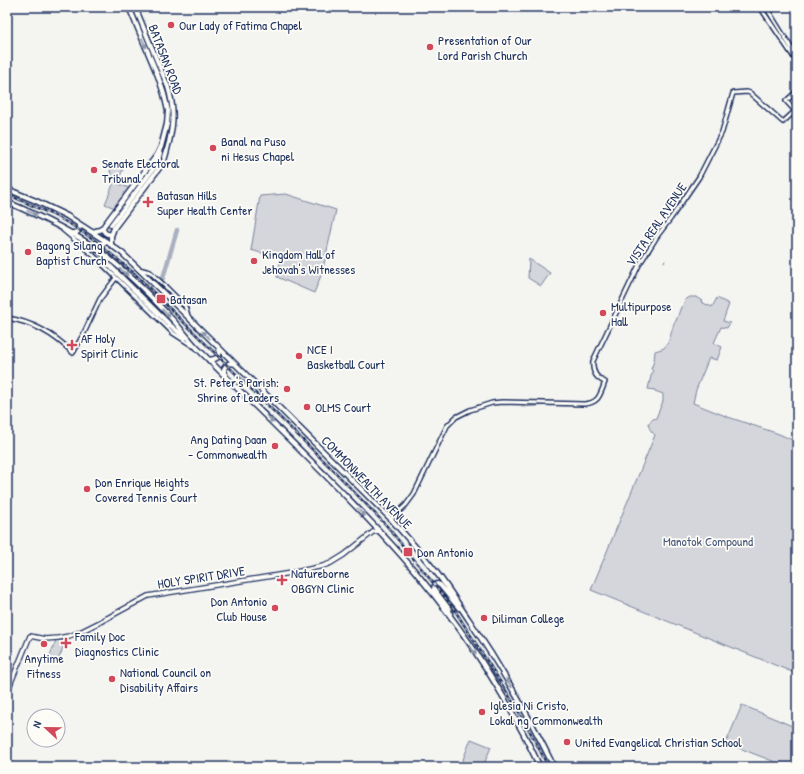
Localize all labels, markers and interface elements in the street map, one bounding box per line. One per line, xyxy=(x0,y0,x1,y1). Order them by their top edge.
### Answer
place label: Our Lady of Fatima Chapel xyxy=(179,16,303,34)
marker: Our Lady of Fatima Chapel xyxy=(166,20,176,30)
street label: BATASAN ROAD xyxy=(144,22,188,97)
place label: Presentation of Our Lord Parish Church xyxy=(438,31,532,64)
one-way arrow xyxy=(141,37,147,49)
marker: Presentation of Our Lord Parish Church xyxy=(425,42,435,52)
place label: Banal na Puso ni Hesus Chapel xyxy=(221,132,295,165)
marker: Banal na Puso ni Hesus Chapel xyxy=(208,143,218,153)
place label: Senate Electoral Tribunal xyxy=(102,154,180,187)
marker: Senate Electoral Tribunal xyxy=(89,165,99,175)
street label: VISTA REAL AVENUE xyxy=(621,179,691,269)
place label: Batasan Hills Super Health Center xyxy=(157,186,252,219)
marker: Batasan Hills Super Health Center xyxy=(142,196,154,208)
one-way arrow xyxy=(27,210,38,216)
place label: Bagong Silang Baptist Church xyxy=(36,236,107,269)
place label: Kingdom Hall of Jehovah's Witnesses xyxy=(262,245,355,278)
marker: Bagong Silang Baptist Church xyxy=(23,247,33,257)
marker: Kingdom Hall of Jehovah's Witnesses xyxy=(249,256,259,266)
one-way arrow xyxy=(119,267,129,276)
place label: Batasan xyxy=(170,290,207,308)
marker: Batasan xyxy=(155,293,167,305)
place label: Multipurpose Hall xyxy=(611,297,672,330)
one-way arrow xyxy=(161,308,171,318)
marker: Multipurpose Hall xyxy=(598,308,608,318)
place label: AF Holy Spirit Clinic xyxy=(81,329,138,362)
one-way arrow xyxy=(201,330,211,340)
marker: AF Holy Spirit Clinic xyxy=(66,339,78,351)
place label: NCE I Basketball Court xyxy=(307,340,385,373)
marker: NCE I Basketball Court xyxy=(294,351,304,361)
place label: St. Peter's Parish: Shrine of Leaders xyxy=(194,373,279,406)
marker: St. Peter's Parish: Shrine of Leaders xyxy=(282,384,292,394)
place label: OLMS Court xyxy=(315,398,371,416)
marker: OLMS Court xyxy=(302,402,312,412)
one-way arrow xyxy=(265,414,275,424)
place label: Ang Dating Daan - Commonwealth xyxy=(188,430,268,463)
street label: COMMONWEALTH AVENUE xyxy=(318,431,416,533)
marker: Ang Dating Daan - Commonwealth xyxy=(270,441,280,451)
place label: Don Enrique Heights Covered Tennis Court xyxy=(95,473,197,506)
marker: Don Enrique Heights Covered Tennis Court xyxy=(82,484,92,494)
one-way arrow xyxy=(356,507,366,517)
park label: Manotok Compound xyxy=(663,532,753,550)
place label: Don Antonio xyxy=(417,543,473,561)
marker: Don Antonio xyxy=(402,546,414,558)
street label: HOLY SPIRIT DRIVE xyxy=(156,561,246,593)
place label: Natureborne OBGYN Clinic xyxy=(291,564,354,597)
marker: Natureborne OBGYN Clinic xyxy=(276,574,288,586)
place label: Don Antonio Club House xyxy=(211,592,267,625)
marker: Don Antonio Club House xyxy=(270,603,280,613)
place label: Diliman College xyxy=(492,609,564,627)
marker: Diliman College xyxy=(479,613,489,623)
place label: Family Doc Diagnostics Clinic xyxy=(74,627,159,660)
marker: Family Doc Diagnostics Clinic xyxy=(60,637,72,649)
marker: Anytime Fitness xyxy=(39,639,49,649)
one-way arrow xyxy=(470,644,477,656)
place label: Anytime Fitness xyxy=(24,649,64,682)
place label: National Council on Disability Affairs xyxy=(120,663,211,696)
marker: National Council on Disability Affairs xyxy=(107,674,117,684)
one-way arrow xyxy=(506,677,513,689)
place label: Iglesia Ni Cristo, Lokal ng Commonwealth xyxy=(490,696,603,729)
marker: Iglesia Ni Cristo, Lokal ng Commonwealth xyxy=(477,707,487,717)
north arrow xyxy=(26,708,66,748)
text: N xyxy=(29,719,44,730)
place label: United Evangelical Christian School xyxy=(575,733,742,751)
marker: United Evangelical Christian School xyxy=(562,737,572,747)

